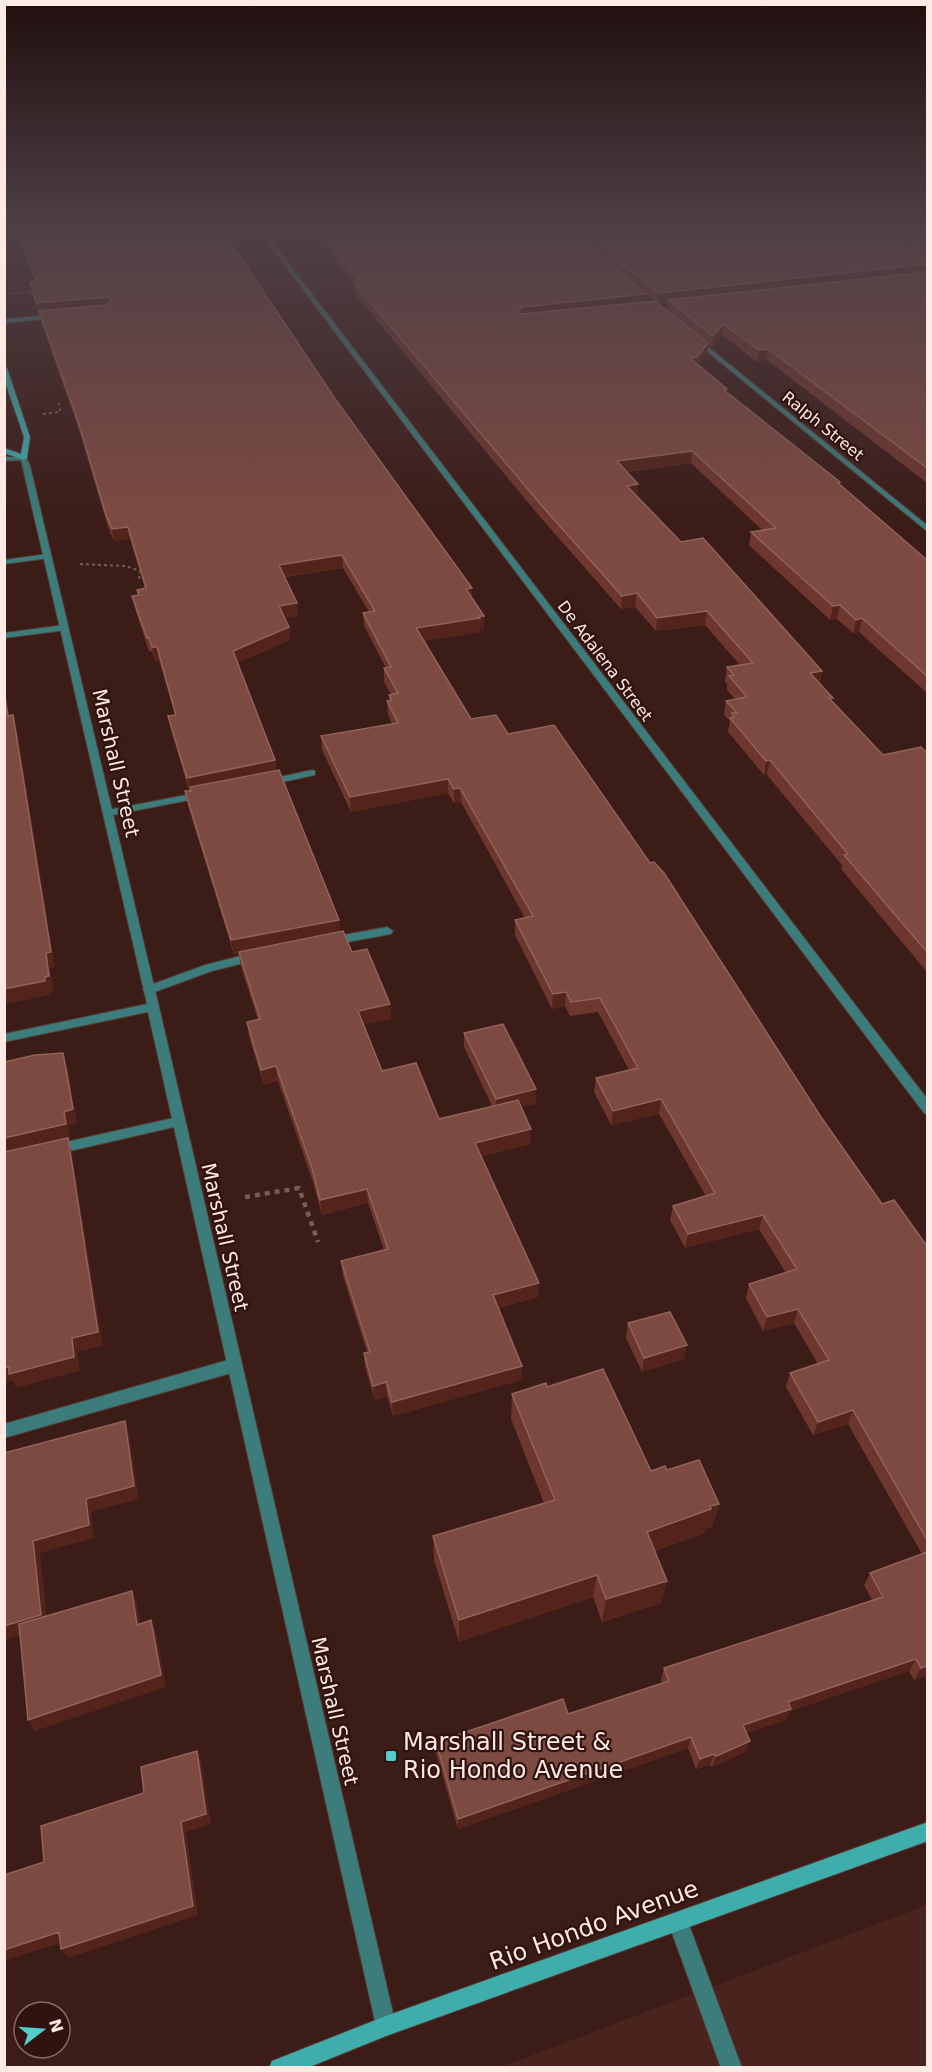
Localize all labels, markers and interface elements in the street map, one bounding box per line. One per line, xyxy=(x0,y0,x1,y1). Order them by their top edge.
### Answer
street label: Ralph Street xyxy=(779,387,867,465)
street label: De Adalena Street xyxy=(554,597,656,725)
street label: Marshall Street xyxy=(87,687,145,840)
street label: Marshall Street xyxy=(196,1161,254,1314)
street label: Marshall Street xyxy=(306,1635,364,1788)
place label: Marshall Street & Rio Hondo Avenue xyxy=(403,1728,623,1784)
marker: Marshall Street & Rio Hondo Avenue xyxy=(384,1749,398,1763)
street label: Rio Hondo Avenue xyxy=(486,1874,702,1976)
north arrow xyxy=(12,2000,72,2060)
text: N xyxy=(45,2017,67,2035)

